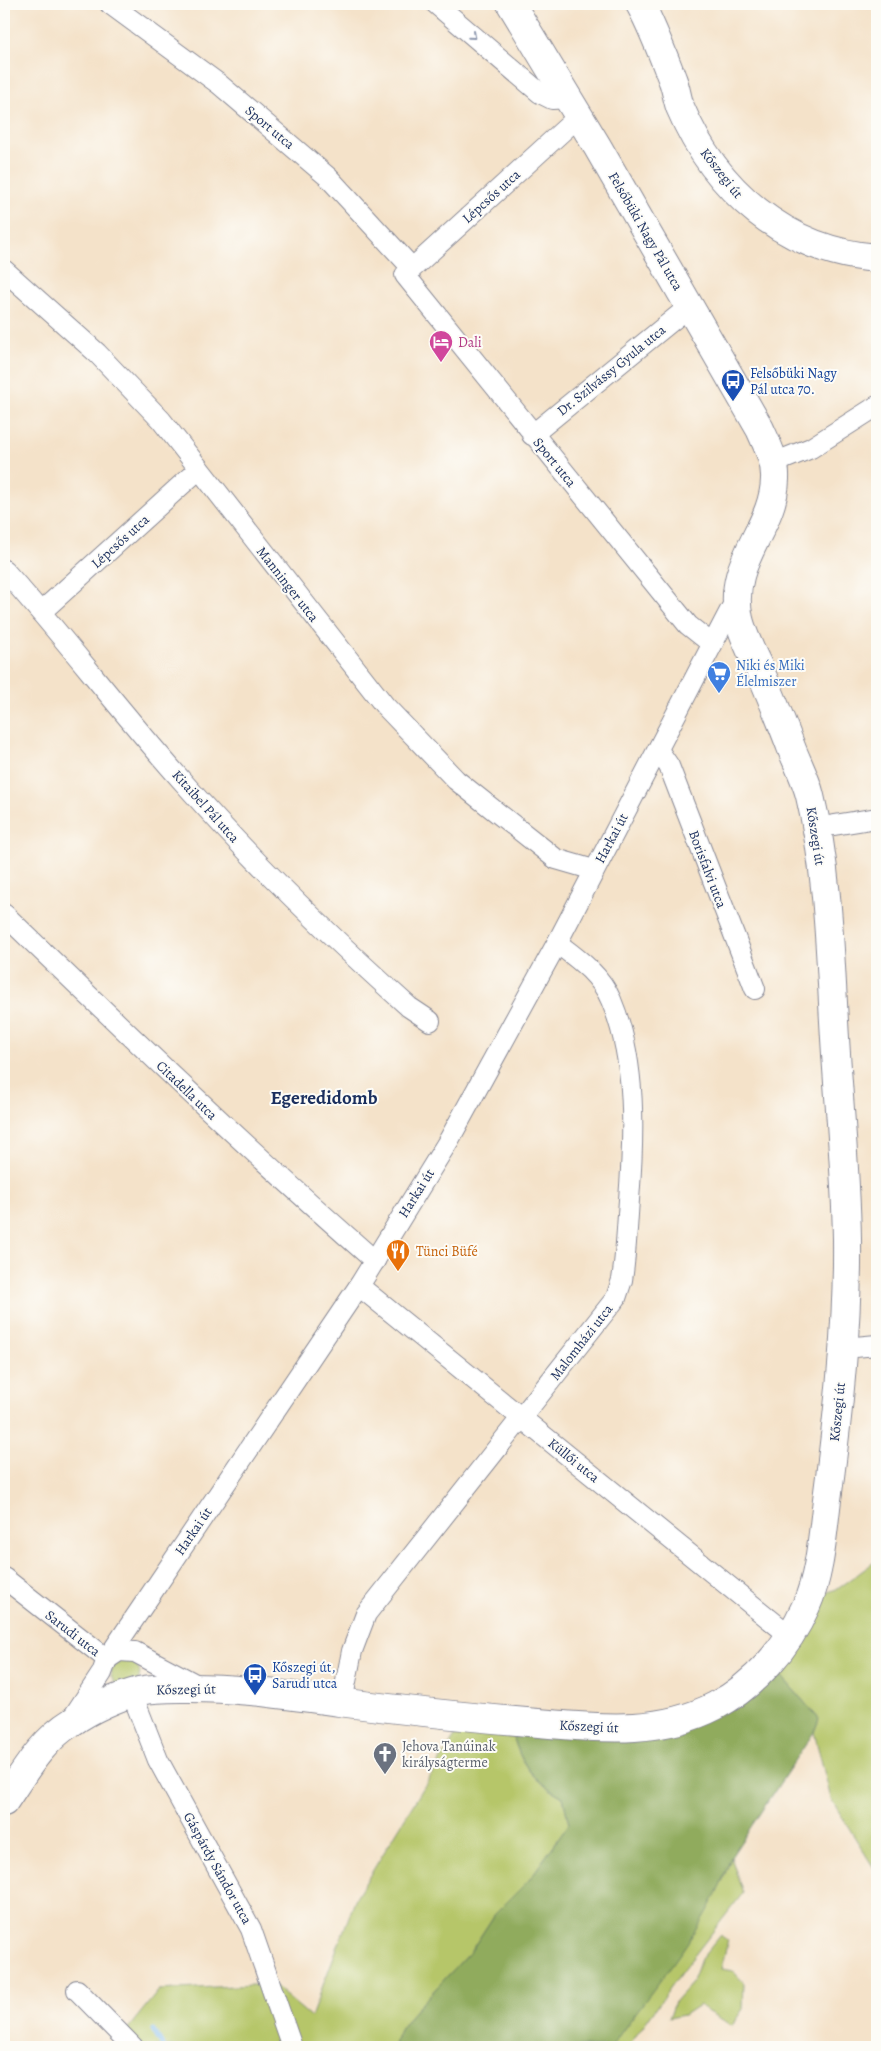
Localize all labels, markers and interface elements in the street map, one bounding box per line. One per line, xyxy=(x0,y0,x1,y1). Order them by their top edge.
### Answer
one-way arrow xyxy=(468,30,477,39)
street label: Sport utca xyxy=(241,101,299,154)
street label: Kőszegi út xyxy=(696,144,748,203)
street label: Lépcsős utca xyxy=(458,165,525,228)
street label: Felsőbüki Nagy Pál utca xyxy=(604,168,688,295)
street label: Dr. Szilvássy Gyula utca xyxy=(553,320,670,420)
hotel icon: Dali xyxy=(428,329,454,363)
place label: Dali xyxy=(458,333,482,352)
place label: Felsőbüki Nagy Pál utca 70. xyxy=(750,364,838,399)
bus stop icon: Felsőbüki Nagy Pál utca 70. xyxy=(720,368,746,402)
street label: Sport utca xyxy=(529,433,581,492)
street label: Lépcsős utca xyxy=(87,510,154,573)
street label: Manninger utca xyxy=(252,543,323,626)
place label: Niki és Miki Élelmiszer xyxy=(736,656,805,691)
supermarket icon: Niki és Miki Élelmiszer xyxy=(706,660,732,694)
street label: Kitaibel Pál utca xyxy=(168,766,244,847)
street label: Kőszegi út xyxy=(801,805,830,867)
street label: Harkai út xyxy=(590,809,633,867)
street label: Borisfalvi utca xyxy=(684,827,731,911)
street label: Citadella utca xyxy=(152,1056,222,1125)
district label: Egeredidomb xyxy=(270,1085,378,1111)
street label: Harkai út xyxy=(394,1165,439,1221)
restaurant icon: Tünci Büfé xyxy=(385,1238,411,1272)
place label: Tünci Büfé xyxy=(416,1242,478,1261)
street label: Malomházi utca xyxy=(546,1300,617,1384)
street label: Kőszegi út xyxy=(825,1381,850,1443)
street label: Küllői utca xyxy=(544,1434,604,1487)
street label: Harkai út xyxy=(170,1503,217,1559)
street label: Sarudi utca xyxy=(41,1606,105,1661)
place label: Kőszegi út, Sarudi utca xyxy=(272,1658,338,1693)
bus stop icon: Kőszegi út, Sarudi utca xyxy=(242,1662,268,1696)
street label: Kőszegi út xyxy=(156,1679,216,1700)
street label: Kőszegi út xyxy=(559,1715,620,1738)
place label: Jehova Tanúinak királyságterme xyxy=(402,1737,496,1772)
church icon: Jehova Tanúinak királyságterme xyxy=(372,1741,398,1775)
street label: Gáspárdy Sándor utca xyxy=(179,1809,257,1928)

